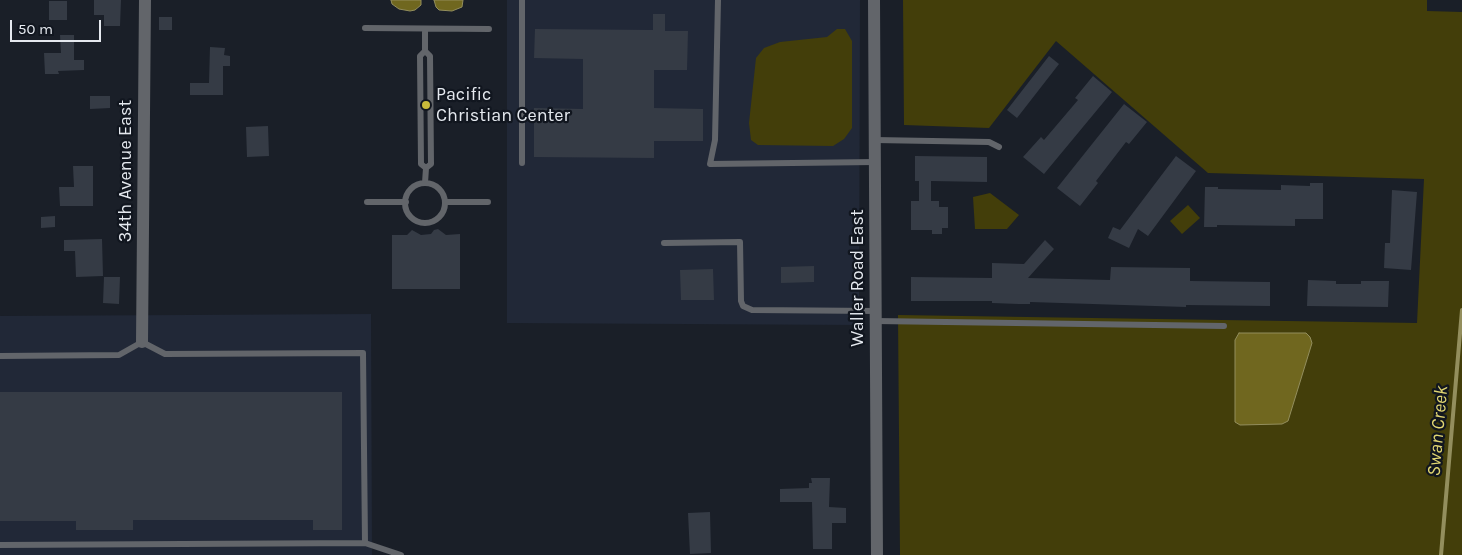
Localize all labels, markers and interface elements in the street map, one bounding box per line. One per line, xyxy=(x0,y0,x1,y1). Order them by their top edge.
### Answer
scale bar xyxy=(12,10,104,42)
text: 50 m xyxy=(18,20,53,38)
place label: Pacific Christian Center xyxy=(436,84,570,126)
marker: Pacific Christian Center xyxy=(420,99,432,111)
street label: 34th Avenue East xyxy=(115,100,137,242)
street label: Waller Road East xyxy=(847,209,869,347)
water label: Swan Creek xyxy=(1423,385,1453,477)

